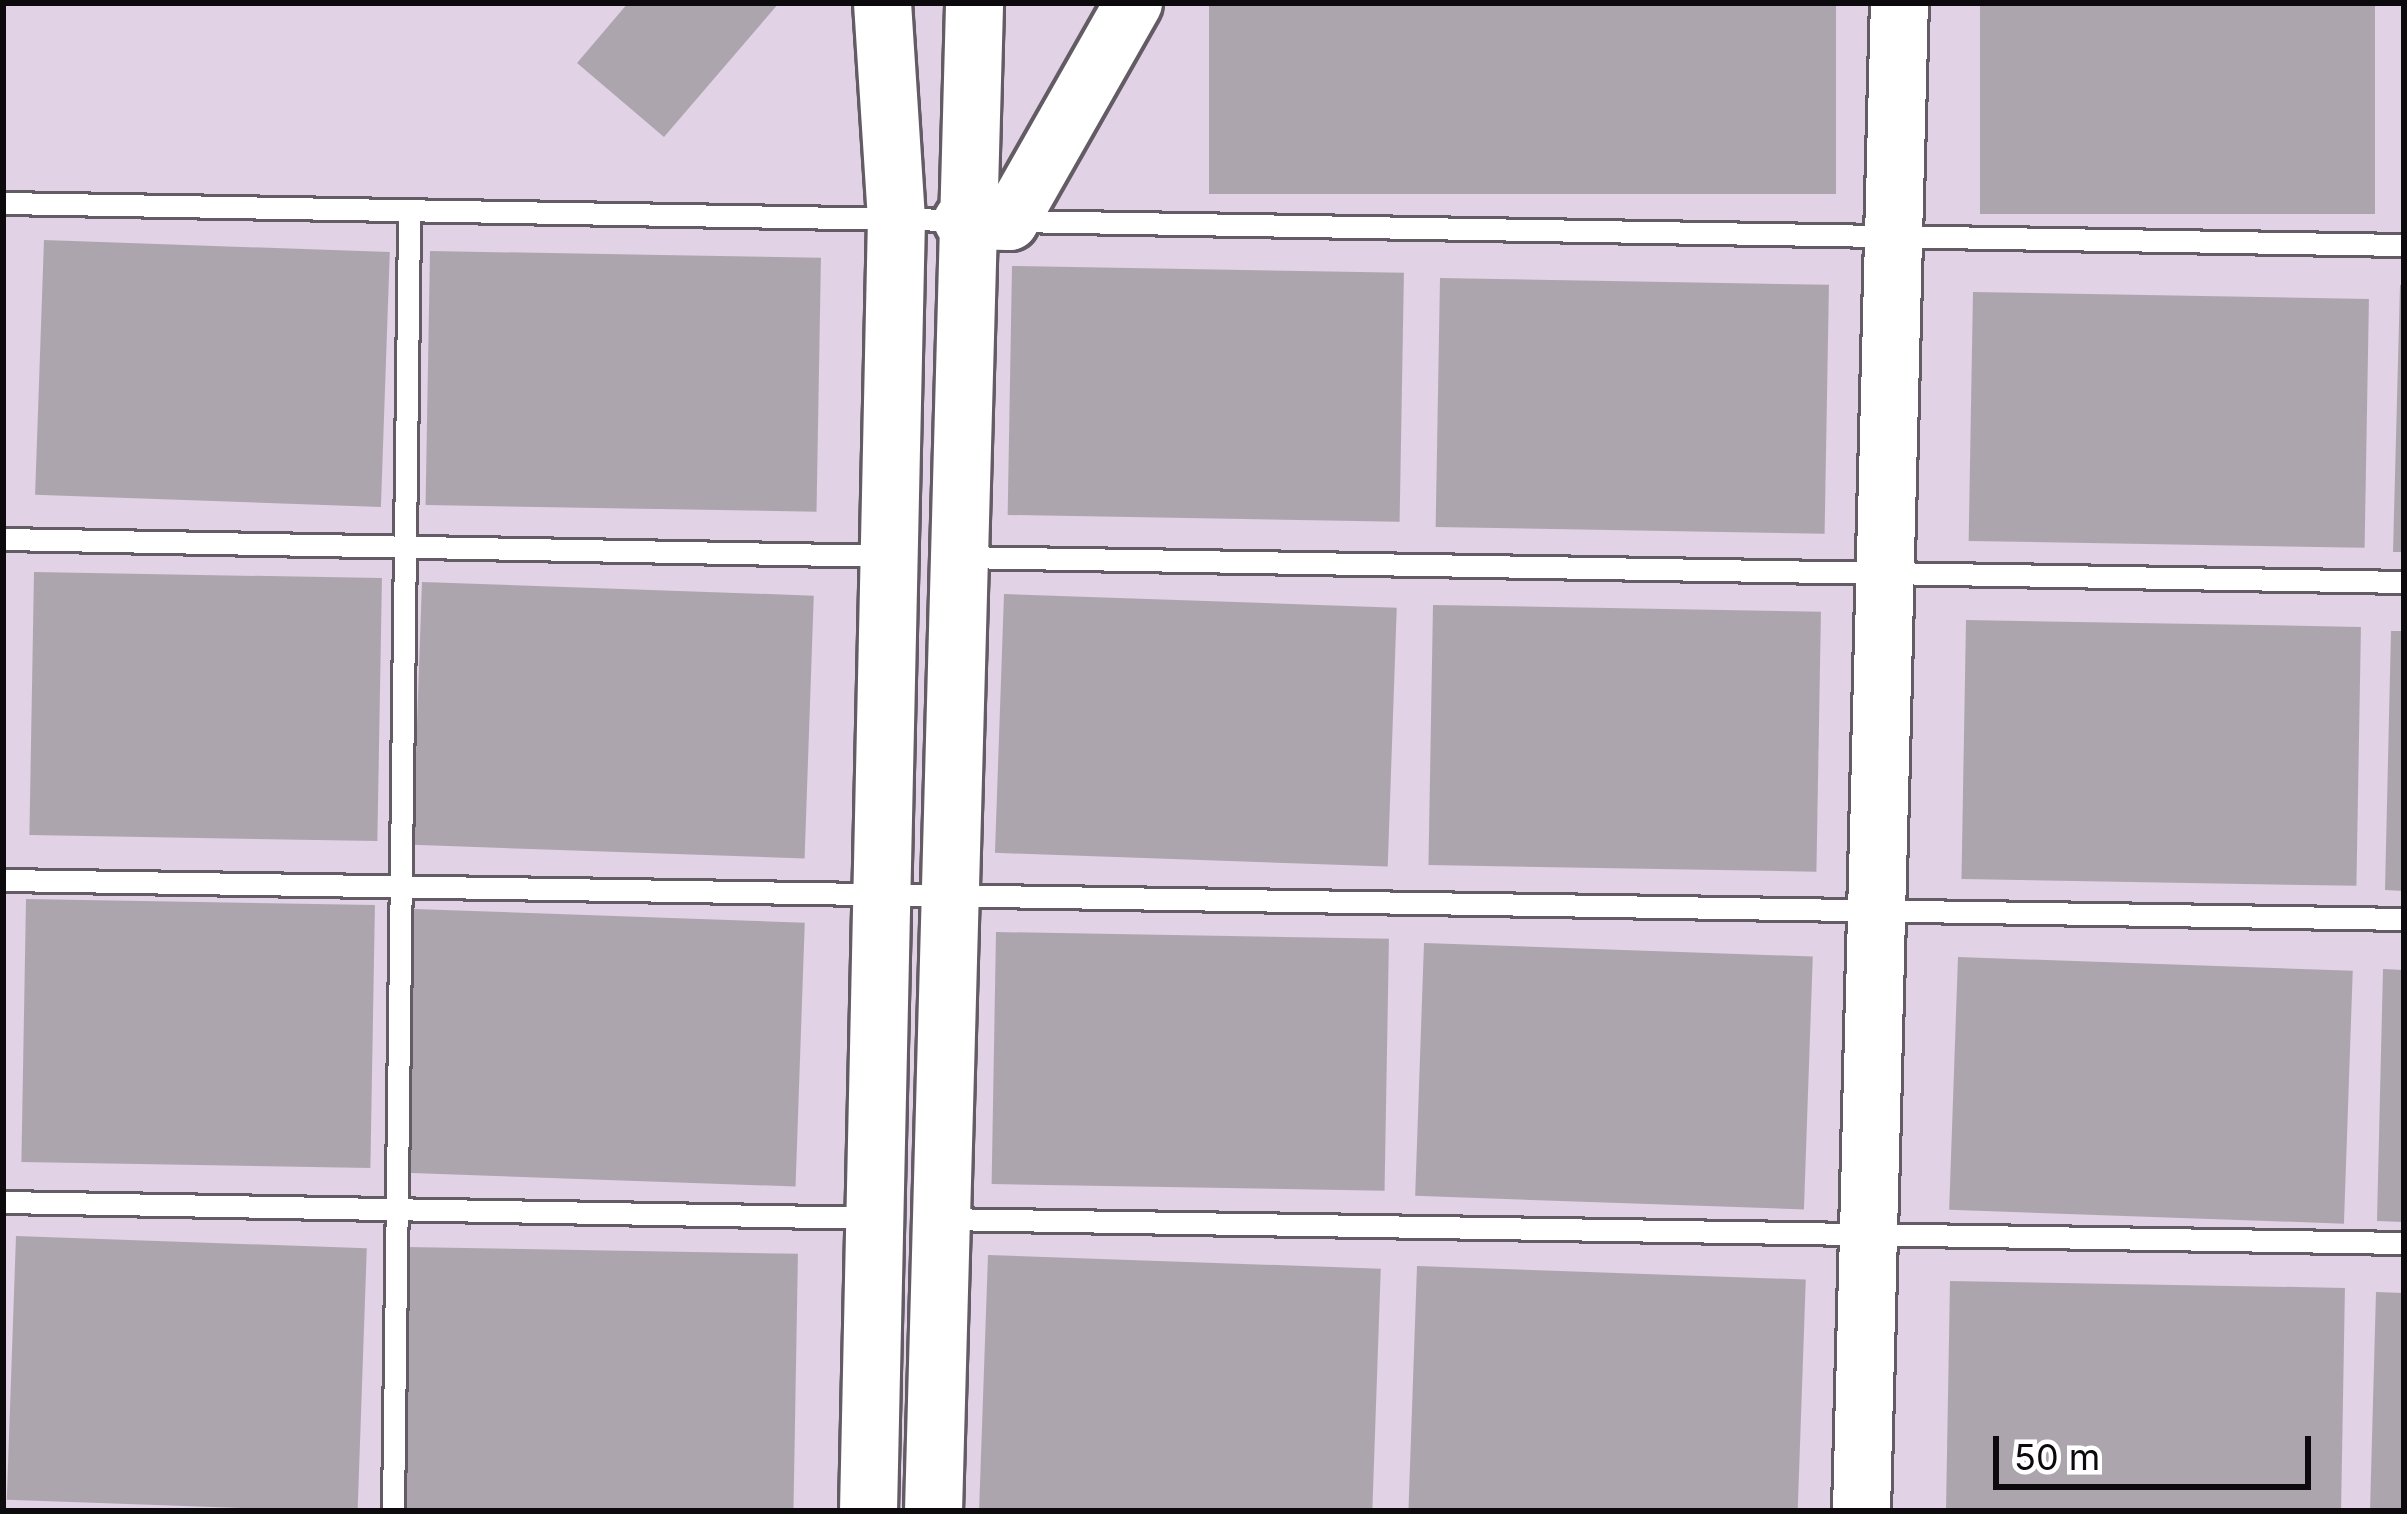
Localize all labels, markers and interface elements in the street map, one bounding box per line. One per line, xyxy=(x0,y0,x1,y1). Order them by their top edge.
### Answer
scale bar xyxy=(1999,1412,2317,1486)
text: 50 m xyxy=(2014,1435,2100,1479)

